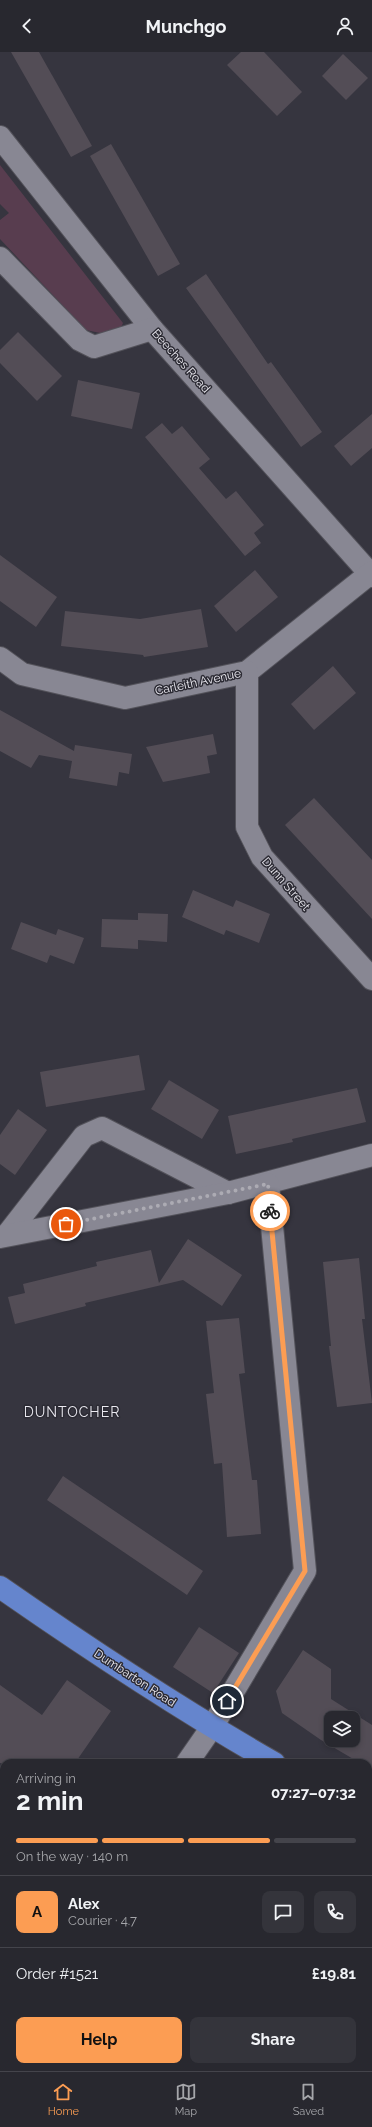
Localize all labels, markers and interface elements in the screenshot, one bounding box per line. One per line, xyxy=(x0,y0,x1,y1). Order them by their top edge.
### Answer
icon: back xyxy=(16,15,38,37)
icon: person xyxy=(334,15,356,37)
text: Munchgo xyxy=(146,16,226,37)
street label: Beeches Road xyxy=(149,326,213,396)
street label: Carleith Avenue xyxy=(154,666,242,698)
street label: Dunn Street xyxy=(259,854,313,914)
courier xyxy=(250,1191,290,1231)
icon: bike xyxy=(259,1200,281,1222)
pin xyxy=(49,1207,83,1241)
icon: bag xyxy=(55,1213,77,1235)
district label: DUNTOCHER xyxy=(24,1404,120,1420)
street label: Dumbarton Road xyxy=(91,1646,179,1710)
pin xyxy=(210,1684,244,1718)
icon: home xyxy=(216,1690,238,1712)
map controls xyxy=(324,1711,360,1747)
button: layers xyxy=(324,1711,360,1747)
text: Arriving in xyxy=(16,1771,76,1786)
text: 07:27–07:32 xyxy=(271,1784,356,1802)
text: 2 min xyxy=(16,1786,83,1816)
text: On the way · 140 m xyxy=(16,1849,128,1864)
button: chat xyxy=(262,1891,304,1933)
button: phone xyxy=(314,1891,356,1933)
text: Alex xyxy=(68,1895,99,1913)
text: A xyxy=(32,1903,42,1921)
text: Courier · 4.7 xyxy=(68,1913,137,1928)
text: Order #1521 xyxy=(16,1965,98,1983)
text: £19.81 xyxy=(312,1965,356,1983)
button: Help xyxy=(16,2017,182,2063)
button: Share xyxy=(190,2017,356,2063)
tab: Home xyxy=(48,2081,79,2118)
tab: Map xyxy=(175,2081,197,2118)
tab: Saved xyxy=(293,2081,324,2118)

